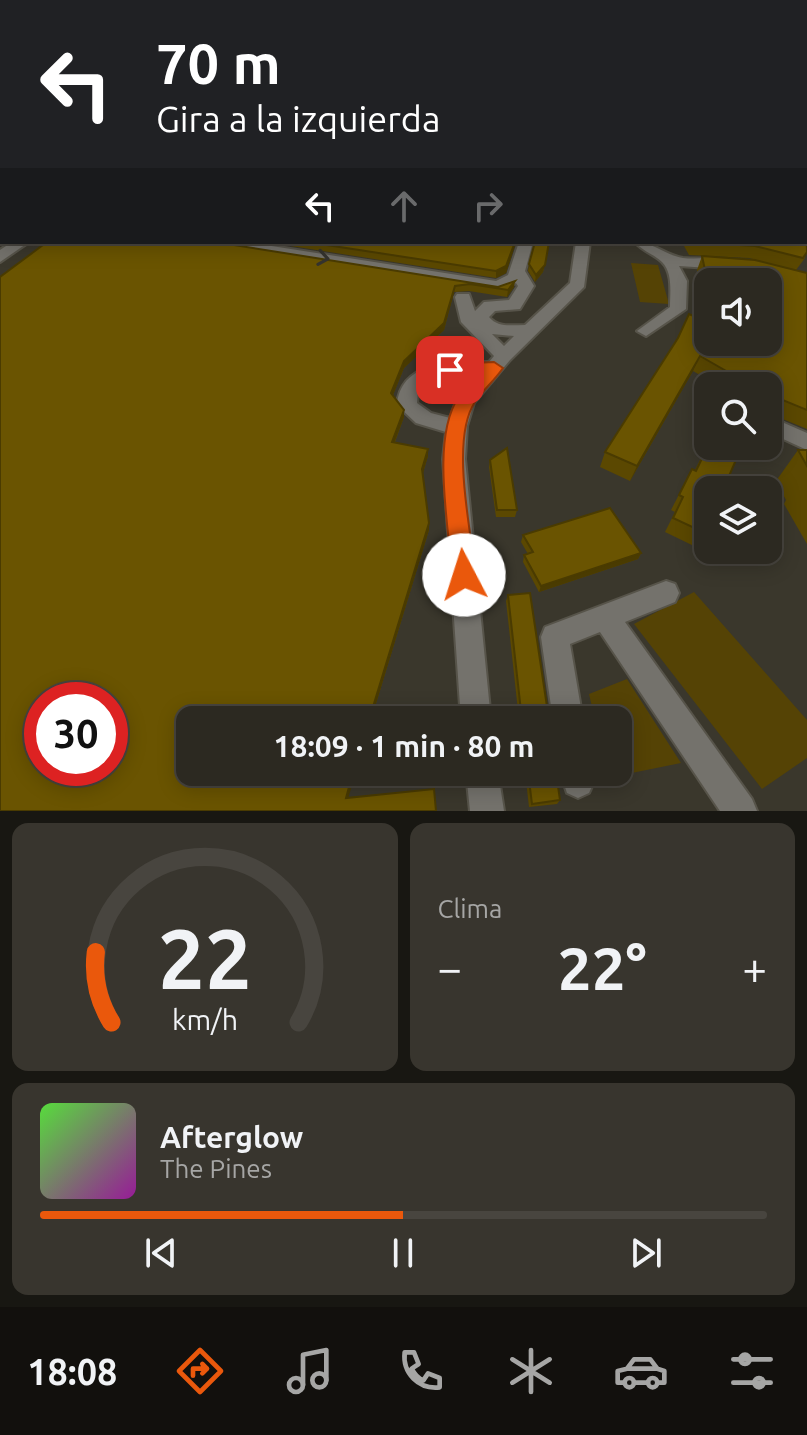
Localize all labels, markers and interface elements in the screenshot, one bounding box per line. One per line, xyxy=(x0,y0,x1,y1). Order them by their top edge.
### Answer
icon: left xyxy=(24,32,128,136)
text: 70 m xyxy=(156,32,281,95)
text: Gira a la izquierda xyxy=(156,98,440,139)
icon: left xyxy=(298,184,342,228)
icon: ahead xyxy=(382,184,426,228)
icon: right xyxy=(466,184,510,228)
one-way arrow xyxy=(316,249,330,266)
map controls xyxy=(694,268,782,564)
button: sound xyxy=(694,268,782,356)
pin xyxy=(416,336,484,404)
icon: arrive xyxy=(428,348,472,392)
button: search xyxy=(694,372,782,460)
button: layers xyxy=(694,476,782,564)
position arrow xyxy=(422,533,506,617)
speed limit sign: 30 xyxy=(24,682,128,786)
text: 18:09 · 1 min · 80 m xyxy=(274,729,534,763)
text: Clima xyxy=(438,894,502,923)
text: 22 xyxy=(158,911,252,1005)
text: 22° xyxy=(558,934,647,1001)
text: − xyxy=(438,943,462,992)
text: + xyxy=(742,943,767,992)
text: km/h xyxy=(172,1003,238,1035)
text: Afterglow xyxy=(160,1120,303,1154)
text: The Pines xyxy=(160,1154,272,1183)
icon: previous xyxy=(139,1231,183,1275)
icon: pause xyxy=(381,1231,425,1275)
icon: next xyxy=(624,1231,668,1275)
icon: directions xyxy=(172,1343,228,1399)
icon: music xyxy=(282,1343,338,1399)
icon: phone xyxy=(393,1343,449,1399)
icon: climate xyxy=(503,1343,559,1399)
icon: car xyxy=(613,1343,669,1399)
icon: filters xyxy=(724,1343,780,1399)
text: 18:08 xyxy=(27,1351,117,1392)

